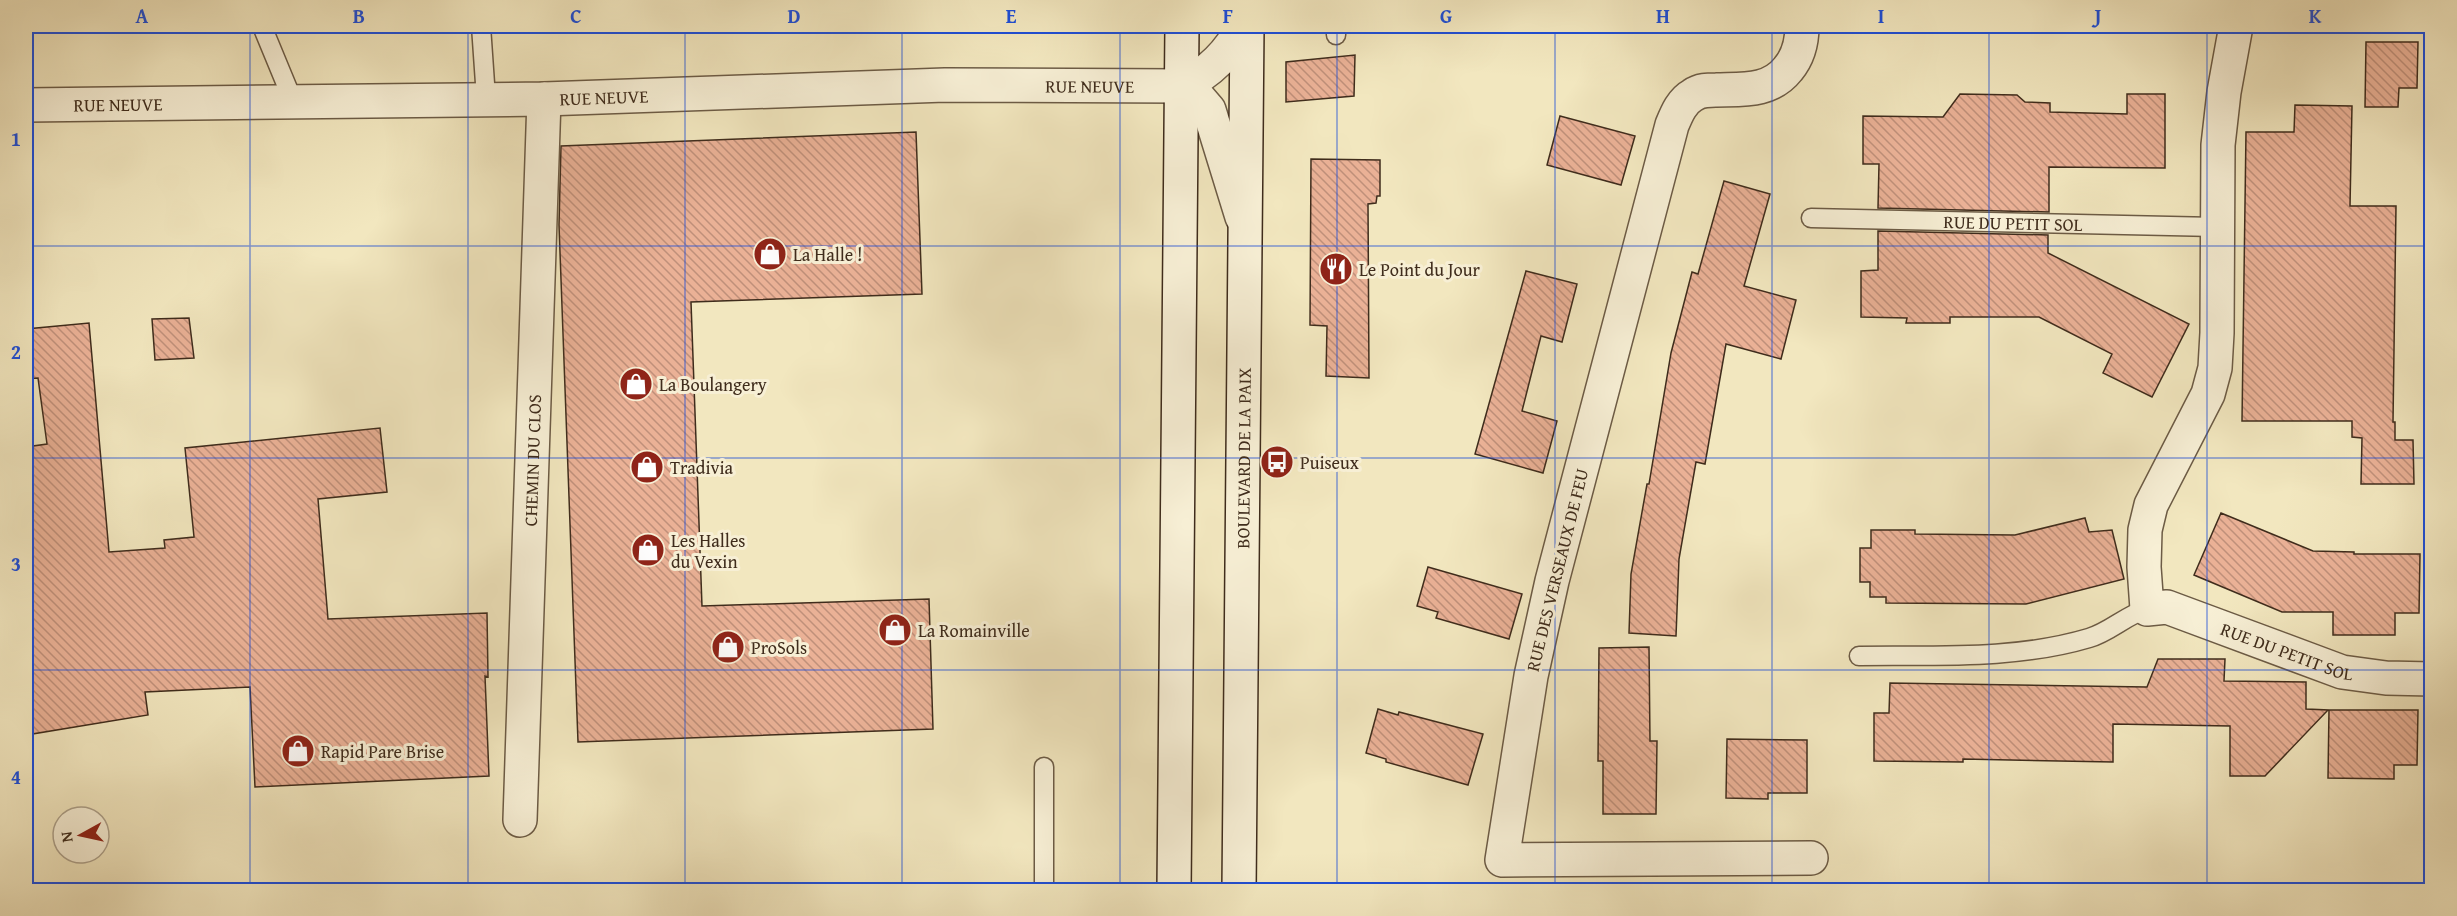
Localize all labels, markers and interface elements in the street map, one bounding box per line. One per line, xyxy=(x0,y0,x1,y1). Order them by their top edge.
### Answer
text: A xyxy=(136,1,149,30)
text: B xyxy=(353,1,365,30)
text: C xyxy=(570,1,582,30)
text: D xyxy=(787,1,801,30)
text: E xyxy=(1006,1,1017,30)
text: F xyxy=(1223,1,1233,30)
text: G xyxy=(1440,1,1452,30)
text: H xyxy=(1656,1,1670,30)
text: I xyxy=(1878,1,1884,30)
text: J xyxy=(2092,1,2102,30)
text: K xyxy=(2309,1,2322,30)
street label: RUE NEUVE xyxy=(1045,72,1134,99)
street label: RUE NEUVE xyxy=(559,82,649,112)
street label: RUE NEUVE xyxy=(73,90,163,118)
text: 1 xyxy=(11,124,21,153)
street label: RUE DU PETIT SOL xyxy=(1943,207,2083,238)
shop icon: La Halle ! xyxy=(752,236,788,272)
place label: La Halle ! xyxy=(793,241,862,268)
restaurant icon: Le Point du Jour xyxy=(1318,251,1354,287)
place label: Le Point du Jour xyxy=(1359,256,1480,283)
text: 2 xyxy=(11,337,21,366)
shop icon: La Boulangery xyxy=(618,366,654,402)
street label: BOULEVARD DE LA PAIX xyxy=(1229,367,1257,549)
place label: La Boulangery xyxy=(659,371,767,398)
street label: CHEMIN DU CLOS xyxy=(516,394,548,527)
bus stop icon: Puiseux xyxy=(1259,444,1295,480)
shop icon: Tradivia xyxy=(629,449,665,485)
place label: Puiseux xyxy=(1300,449,1360,476)
place label: Tradivia xyxy=(670,454,734,481)
street label: RUE DES VERSEAUX DE FEU xyxy=(1519,466,1595,674)
place label: Les Halles du Vexin xyxy=(671,527,745,575)
shop icon: Les Halles du Vexin xyxy=(630,532,666,568)
text: 3 xyxy=(11,549,21,578)
shop icon: La Romainville xyxy=(877,612,913,648)
street label: RUE DU PETIT SOL xyxy=(2217,615,2355,687)
place label: La Romainville xyxy=(918,617,1030,644)
shop icon: ProSols xyxy=(710,629,746,665)
place label: ProSols xyxy=(751,634,807,661)
shop icon: Rapid Pare Brise xyxy=(280,733,316,769)
place label: Rapid Pare Brise xyxy=(321,738,444,765)
text: 4 xyxy=(11,762,21,791)
north arrow xyxy=(51,805,111,865)
text: N xyxy=(53,830,79,844)

